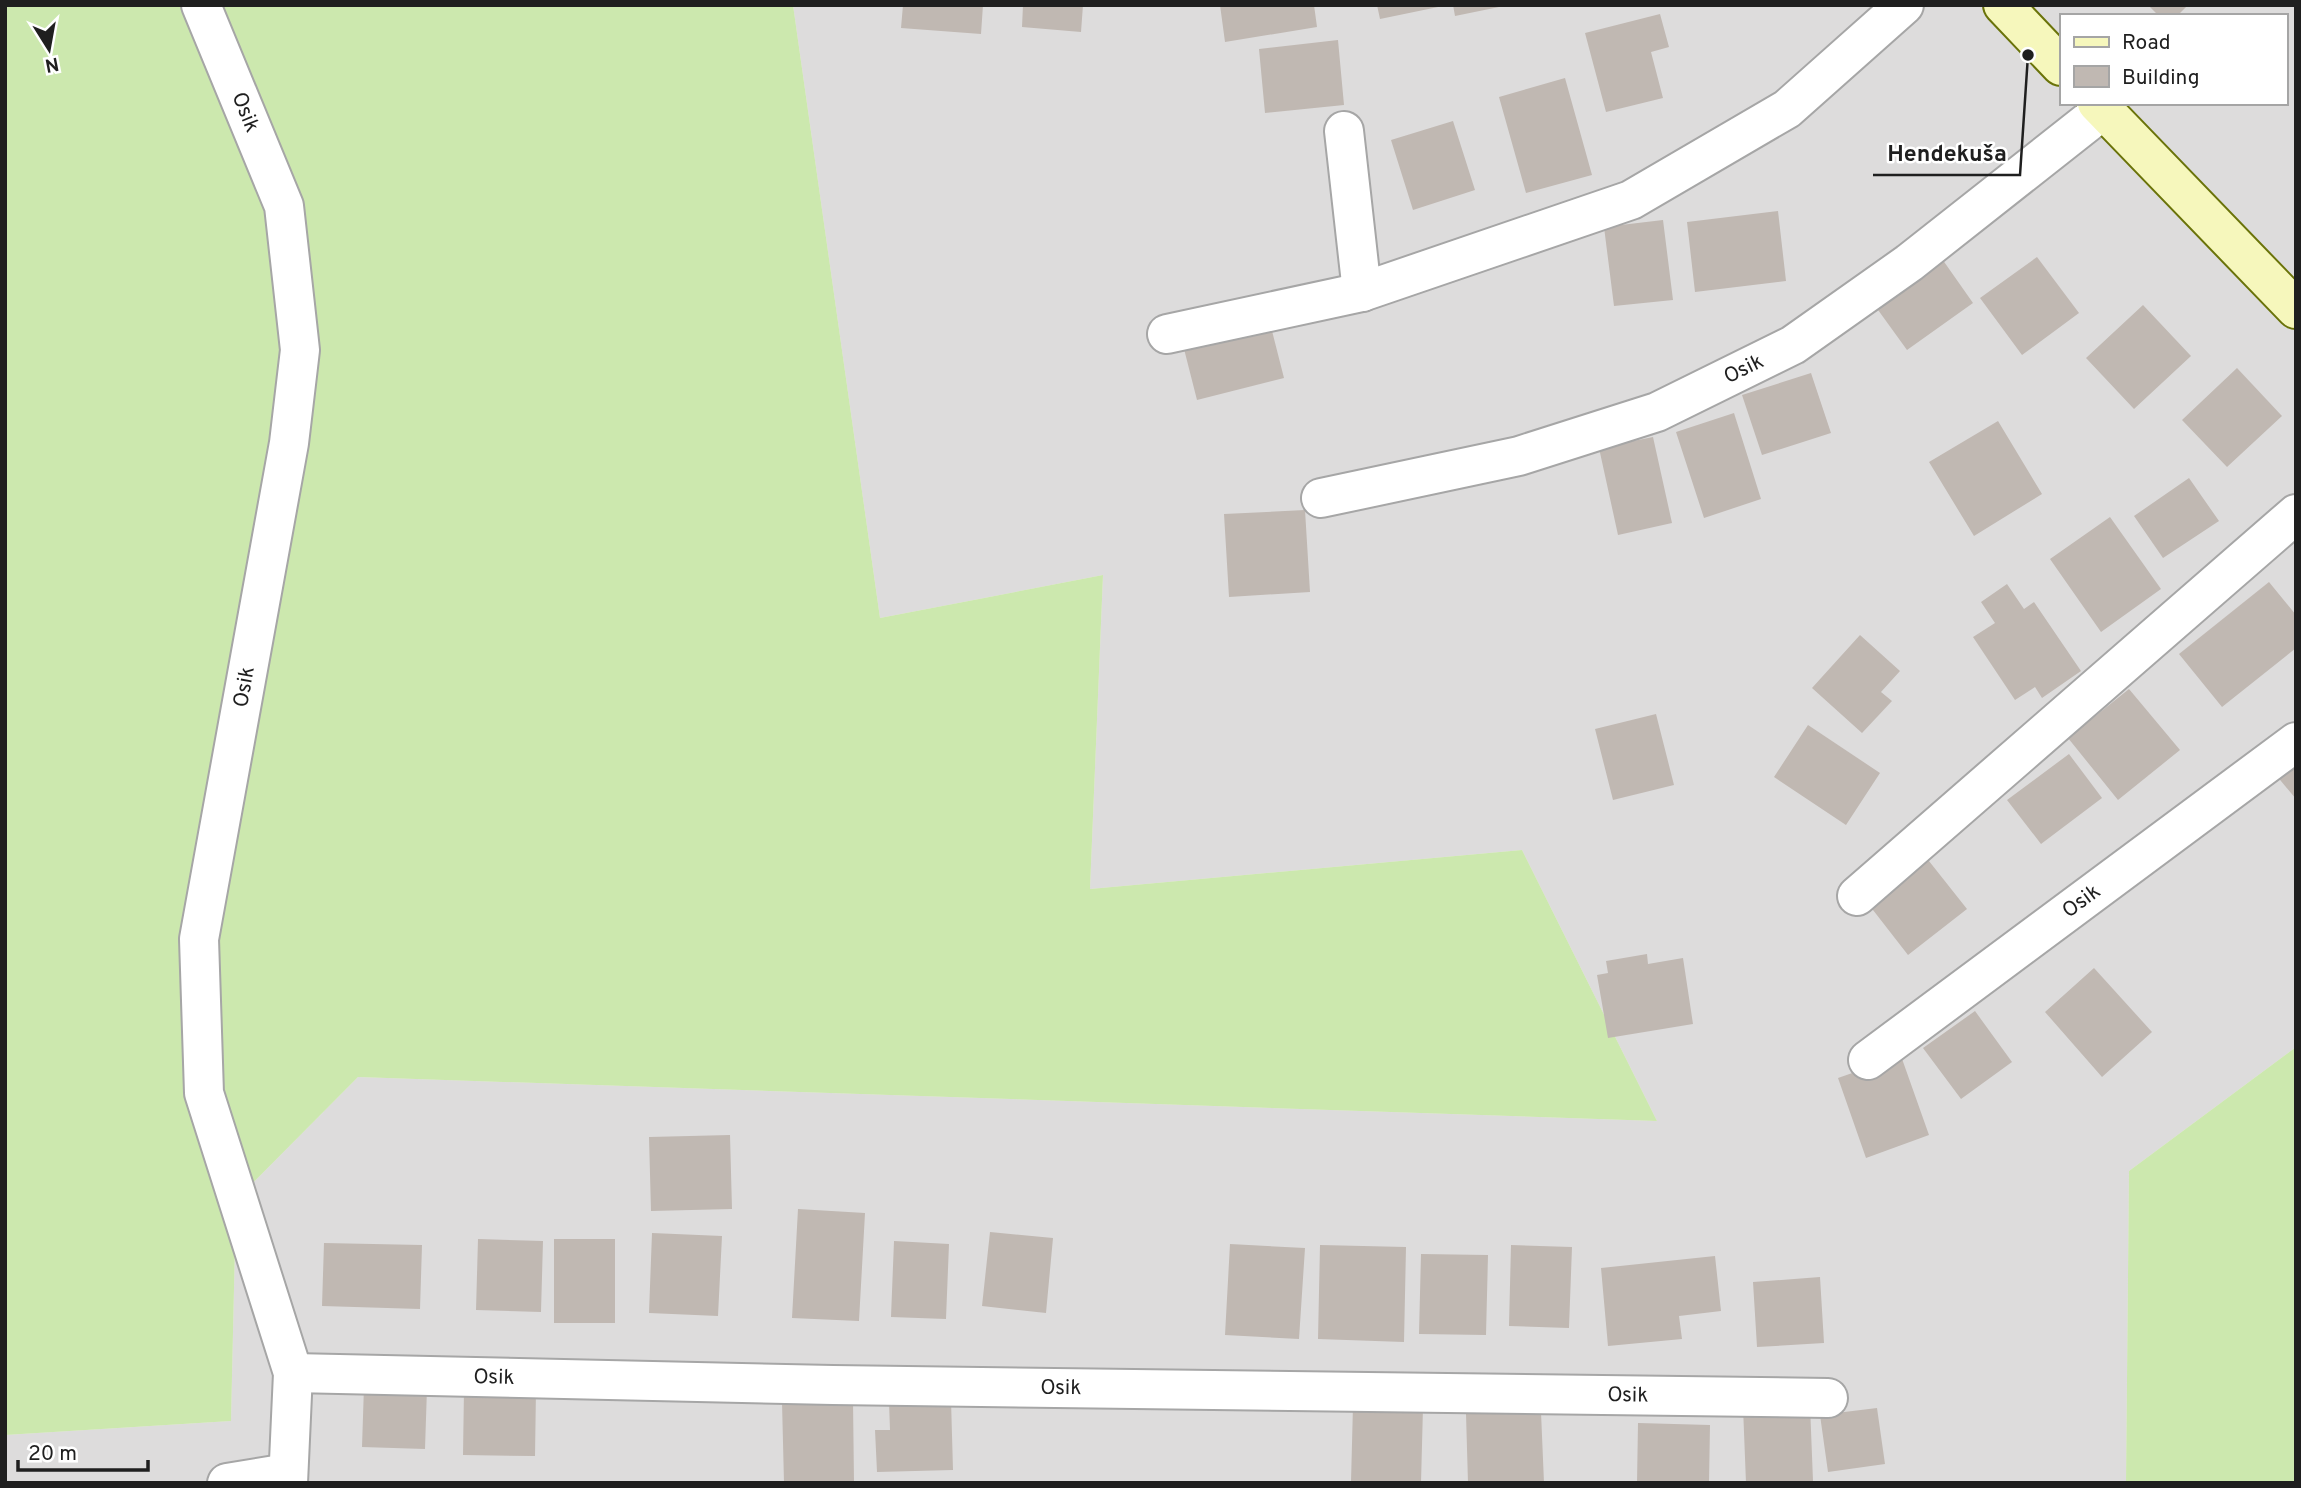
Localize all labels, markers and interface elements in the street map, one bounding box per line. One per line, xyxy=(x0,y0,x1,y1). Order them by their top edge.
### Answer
north arrow xyxy=(14,14,84,84)
legend xyxy=(2060,14,2287,105)
text: Road xyxy=(2122,30,2171,57)
text: N xyxy=(43,51,61,77)
text: Building xyxy=(2122,65,2200,92)
street label: Osik xyxy=(225,88,266,136)
callout: Hendekuša xyxy=(1873,131,2020,175)
text: Hendekuša xyxy=(1887,141,2007,170)
street label: Osik xyxy=(1719,348,1768,390)
street label: Osik xyxy=(228,664,262,710)
street label: Osik xyxy=(2057,878,2106,924)
street label: Osik xyxy=(473,1364,515,1391)
street label: Osik xyxy=(1040,1374,1082,1402)
street label: Osik xyxy=(1607,1382,1649,1409)
scale bar xyxy=(18,1428,147,1472)
text: 20 m xyxy=(28,1441,77,1468)

